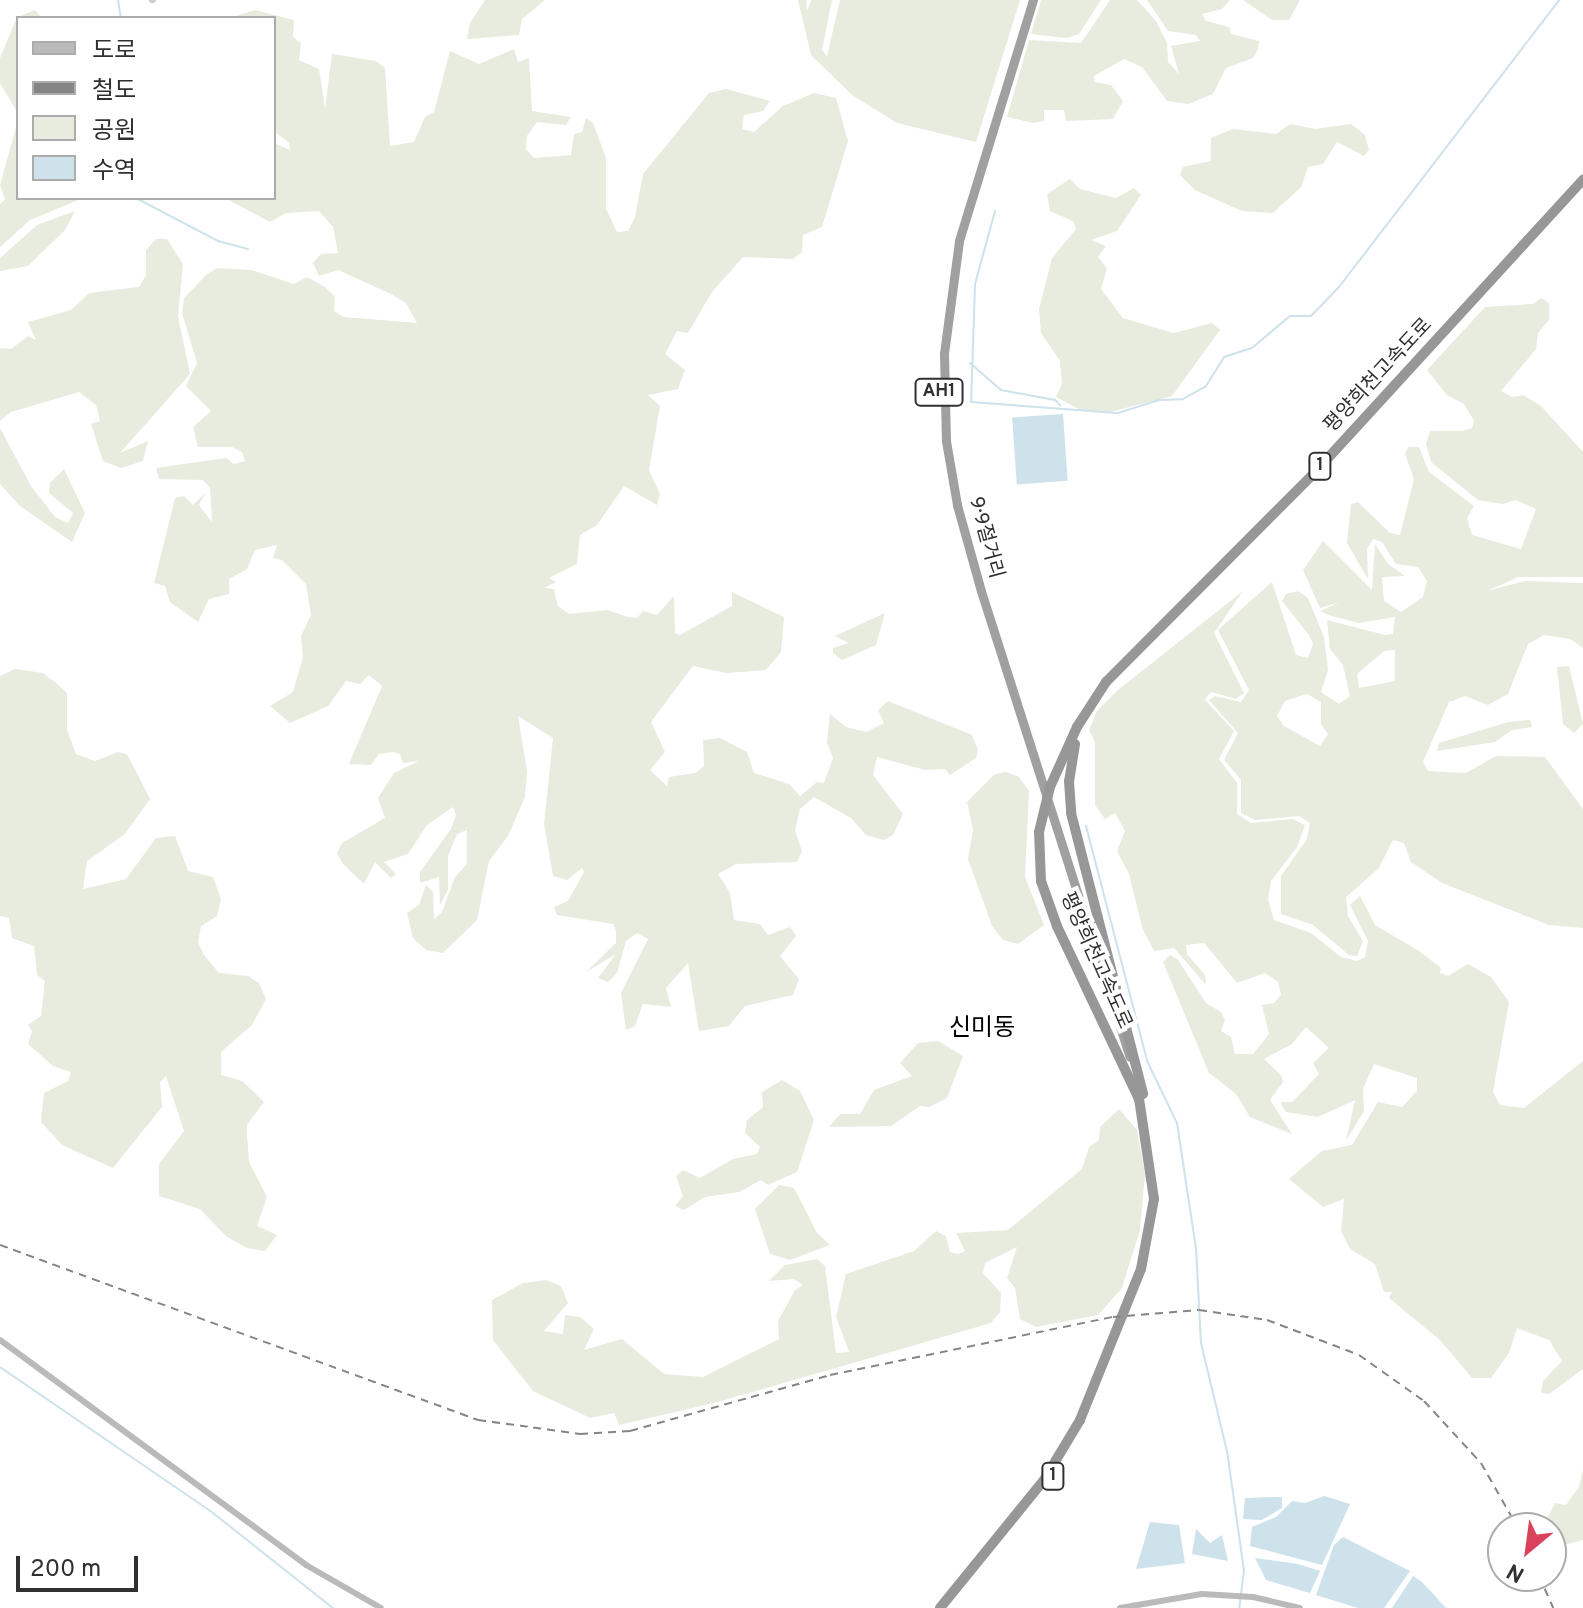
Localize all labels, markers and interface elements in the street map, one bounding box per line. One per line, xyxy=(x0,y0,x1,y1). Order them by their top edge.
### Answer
legend xyxy=(16,16,276,200)
text: 도로 xyxy=(92,37,136,67)
text: 철도 xyxy=(92,77,136,107)
text: 공원 xyxy=(92,117,136,147)
text: 수역 xyxy=(92,157,136,187)
street label: 평양희천고속도로 xyxy=(1320,314,1438,438)
road number: AH1 xyxy=(913,378,965,406)
road number: 1 xyxy=(1308,452,1332,480)
street label: 9·9절거리 xyxy=(963,495,1007,581)
street label: 평양희천고속도로 xyxy=(1054,889,1136,1033)
district label: 신미동 xyxy=(949,1016,1015,1044)
road number: 1 xyxy=(1041,1462,1065,1490)
north arrow xyxy=(1487,1512,1567,1592)
scale bar xyxy=(20,1540,142,1590)
text: 200 m xyxy=(30,1555,101,1585)
text: N xyxy=(1503,1556,1530,1587)

